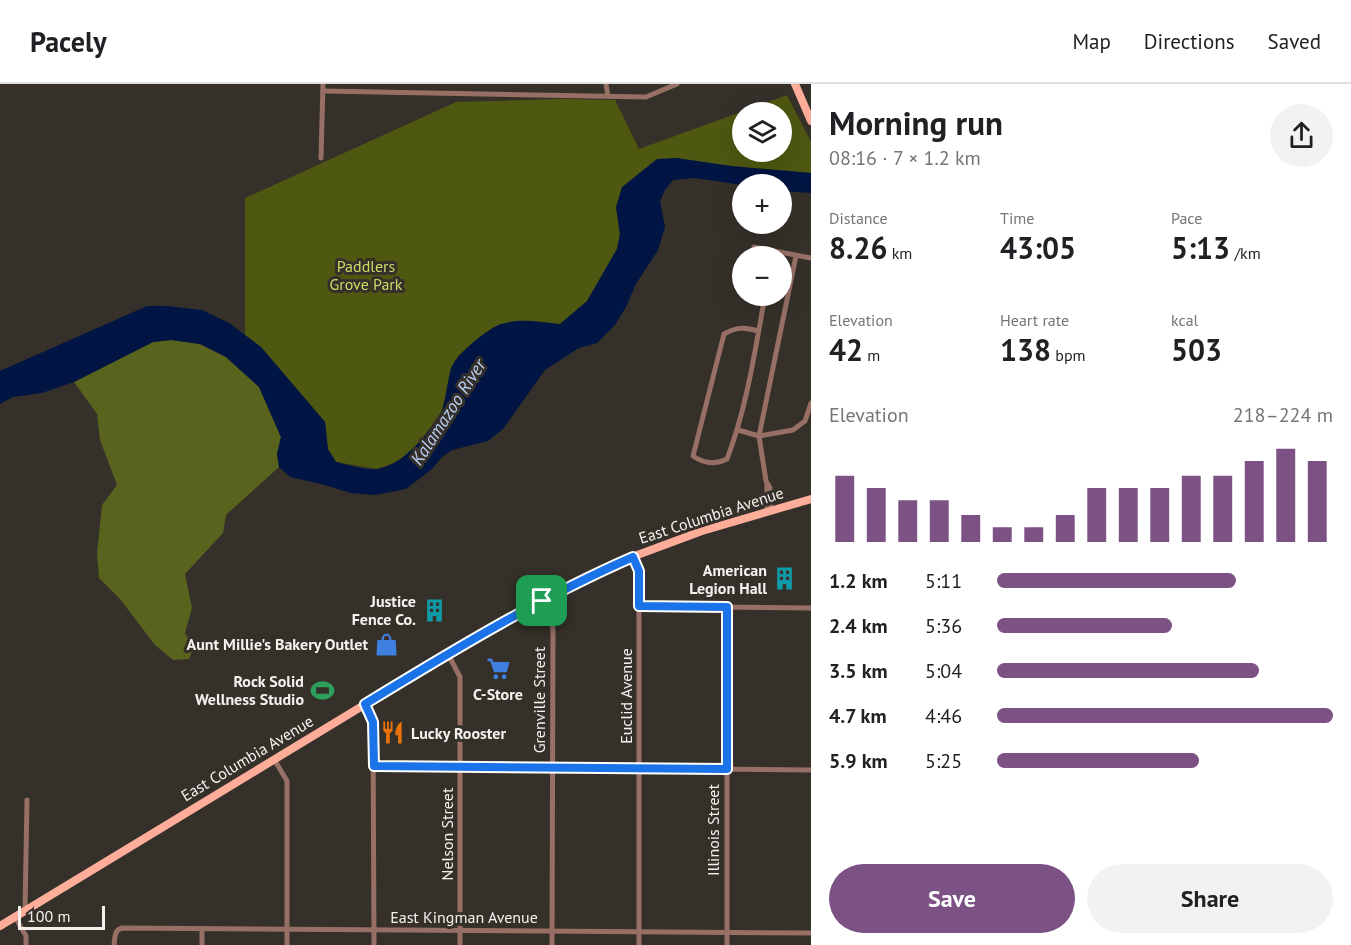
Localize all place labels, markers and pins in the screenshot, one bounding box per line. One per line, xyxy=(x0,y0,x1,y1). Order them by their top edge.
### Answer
place label: American Legion Hall xyxy=(689,560,767,598)
building icon: American Legion Hall xyxy=(772,566,798,592)
pin xyxy=(516,575,567,626)
place label: Justice Fence Co. xyxy=(352,591,416,629)
building icon: Justice Fence Co. xyxy=(421,597,447,623)
shop icon: Aunt Millie's Bakery Outlet xyxy=(373,631,399,657)
place label: Aunt Millie's Bakery Outlet xyxy=(186,634,368,654)
supermarket icon: C-Store xyxy=(485,656,511,682)
place label: Rock Solid Wellness Studio xyxy=(195,671,304,709)
sports icon: Rock Solid Wellness Studio xyxy=(309,677,335,703)
place label: C-Store xyxy=(473,684,523,704)
restaurant icon: Lucky Rooster xyxy=(380,720,406,746)
place label: Lucky Rooster xyxy=(411,723,506,743)

